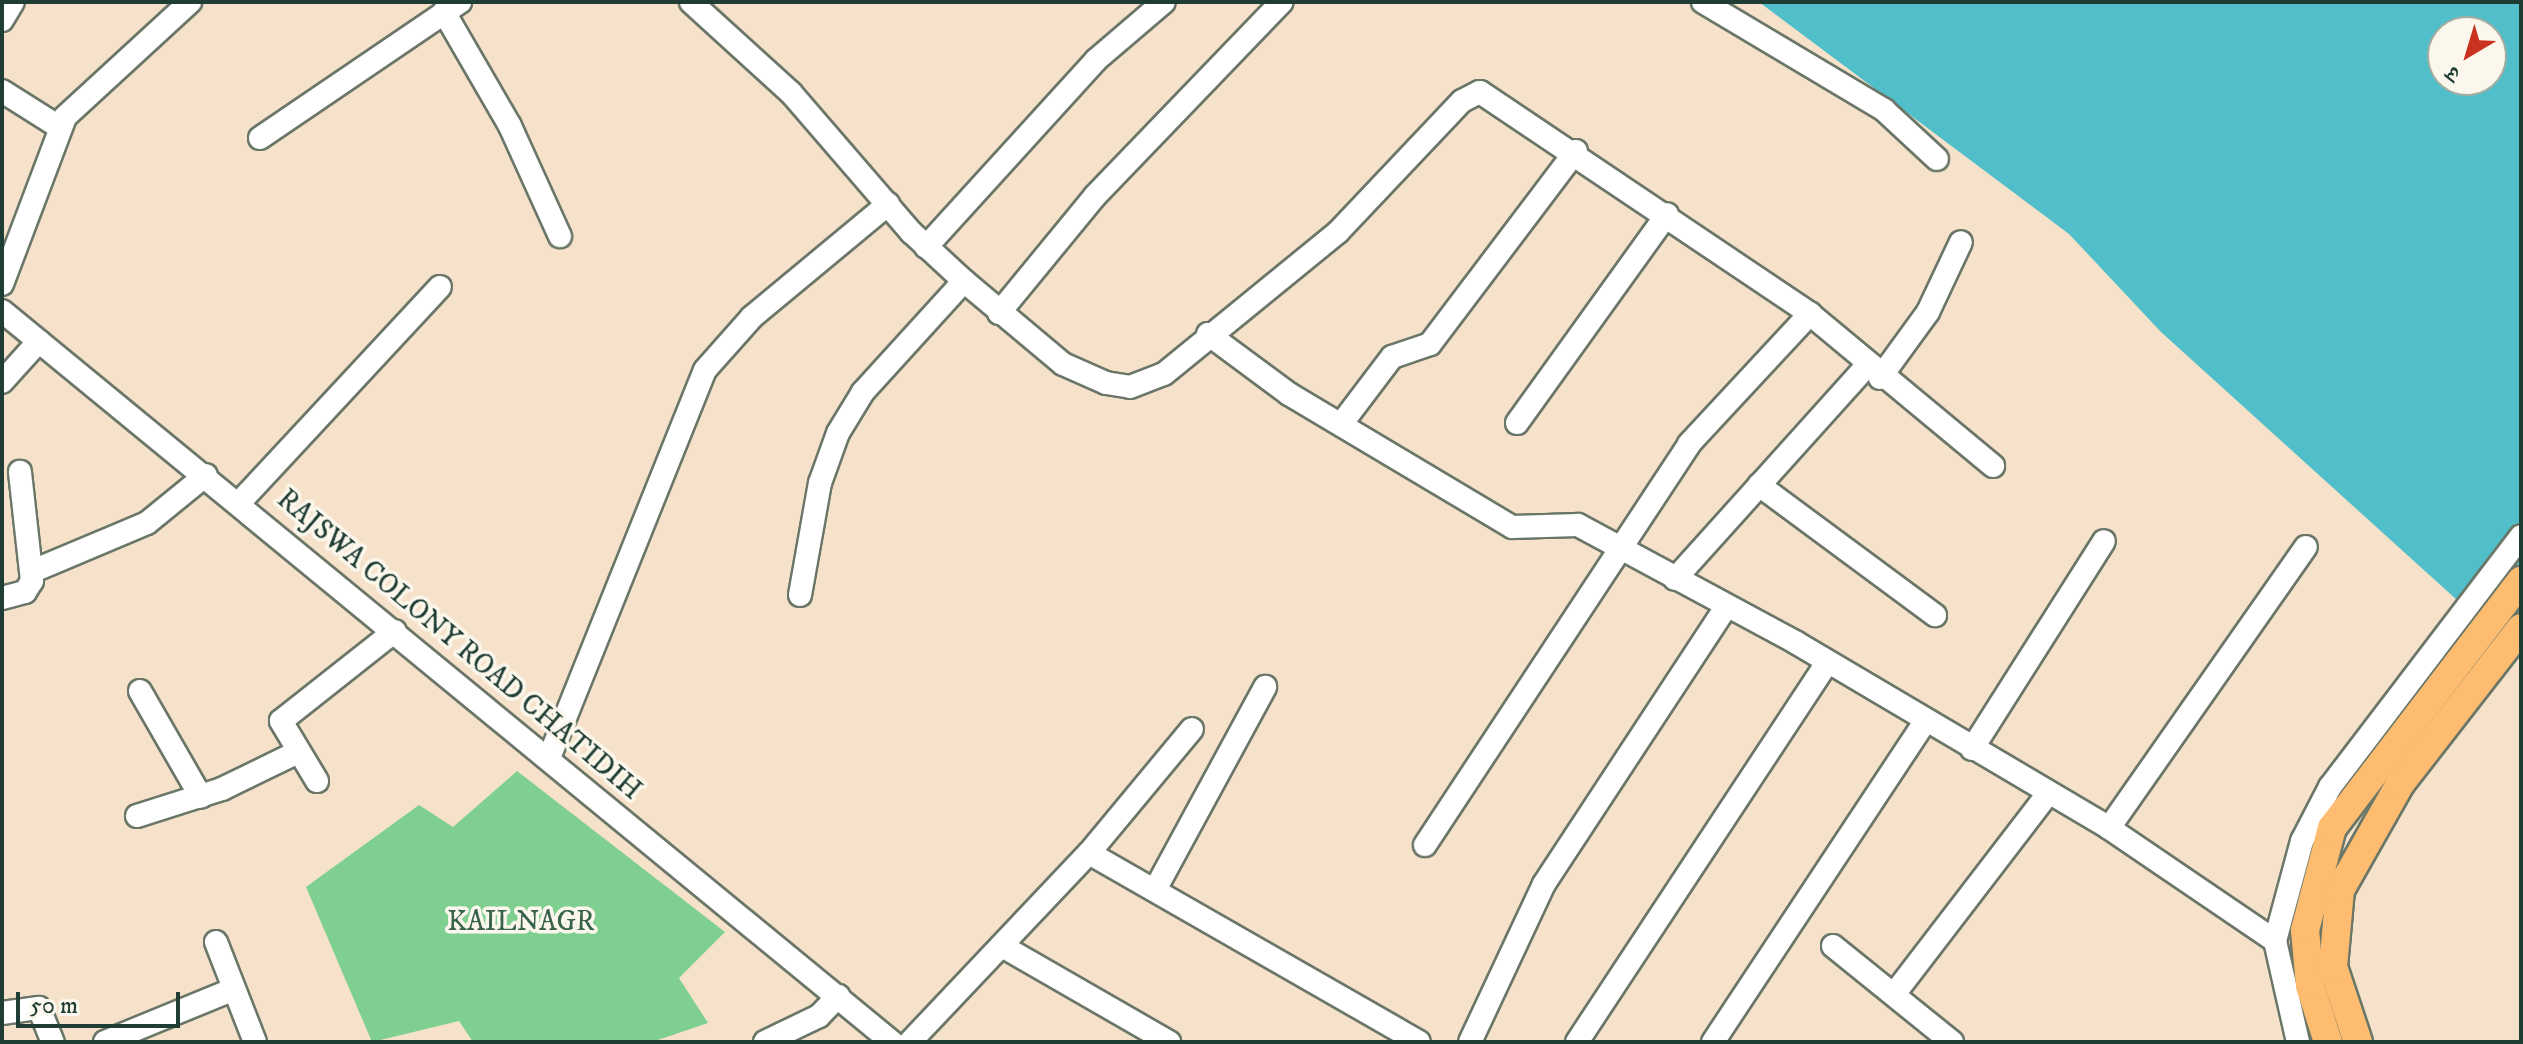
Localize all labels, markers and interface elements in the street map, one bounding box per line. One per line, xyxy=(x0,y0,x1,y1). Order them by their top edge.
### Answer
north arrow xyxy=(2427,16,2507,96)
text: उ xyxy=(2440,60,2466,88)
street label: RAJSWA COLONY ROAD CHATIDIH xyxy=(270,483,648,807)
park label: KAILNAGR xyxy=(447,905,595,939)
scale bar xyxy=(20,976,184,1026)
text: 50 m xyxy=(30,991,78,1021)

